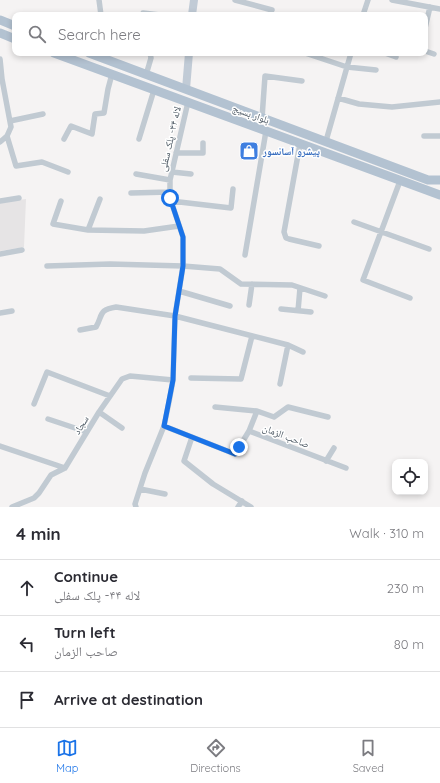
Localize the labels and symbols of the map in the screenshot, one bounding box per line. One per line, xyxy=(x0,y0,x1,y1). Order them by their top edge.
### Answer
street label: بلوار بسیج xyxy=(231,101,272,127)
street label: لاله ۴۴- پلک سفلی xyxy=(156,105,184,173)
shop icon: پیشرو آسانسور xyxy=(238,140,260,162)
place label: پیشرو آسانسور xyxy=(262,145,320,158)
route start xyxy=(161,189,179,207)
street label: سجاد xyxy=(70,413,92,437)
street label: صاحب الزمان xyxy=(261,421,311,451)
route end xyxy=(230,438,248,456)

